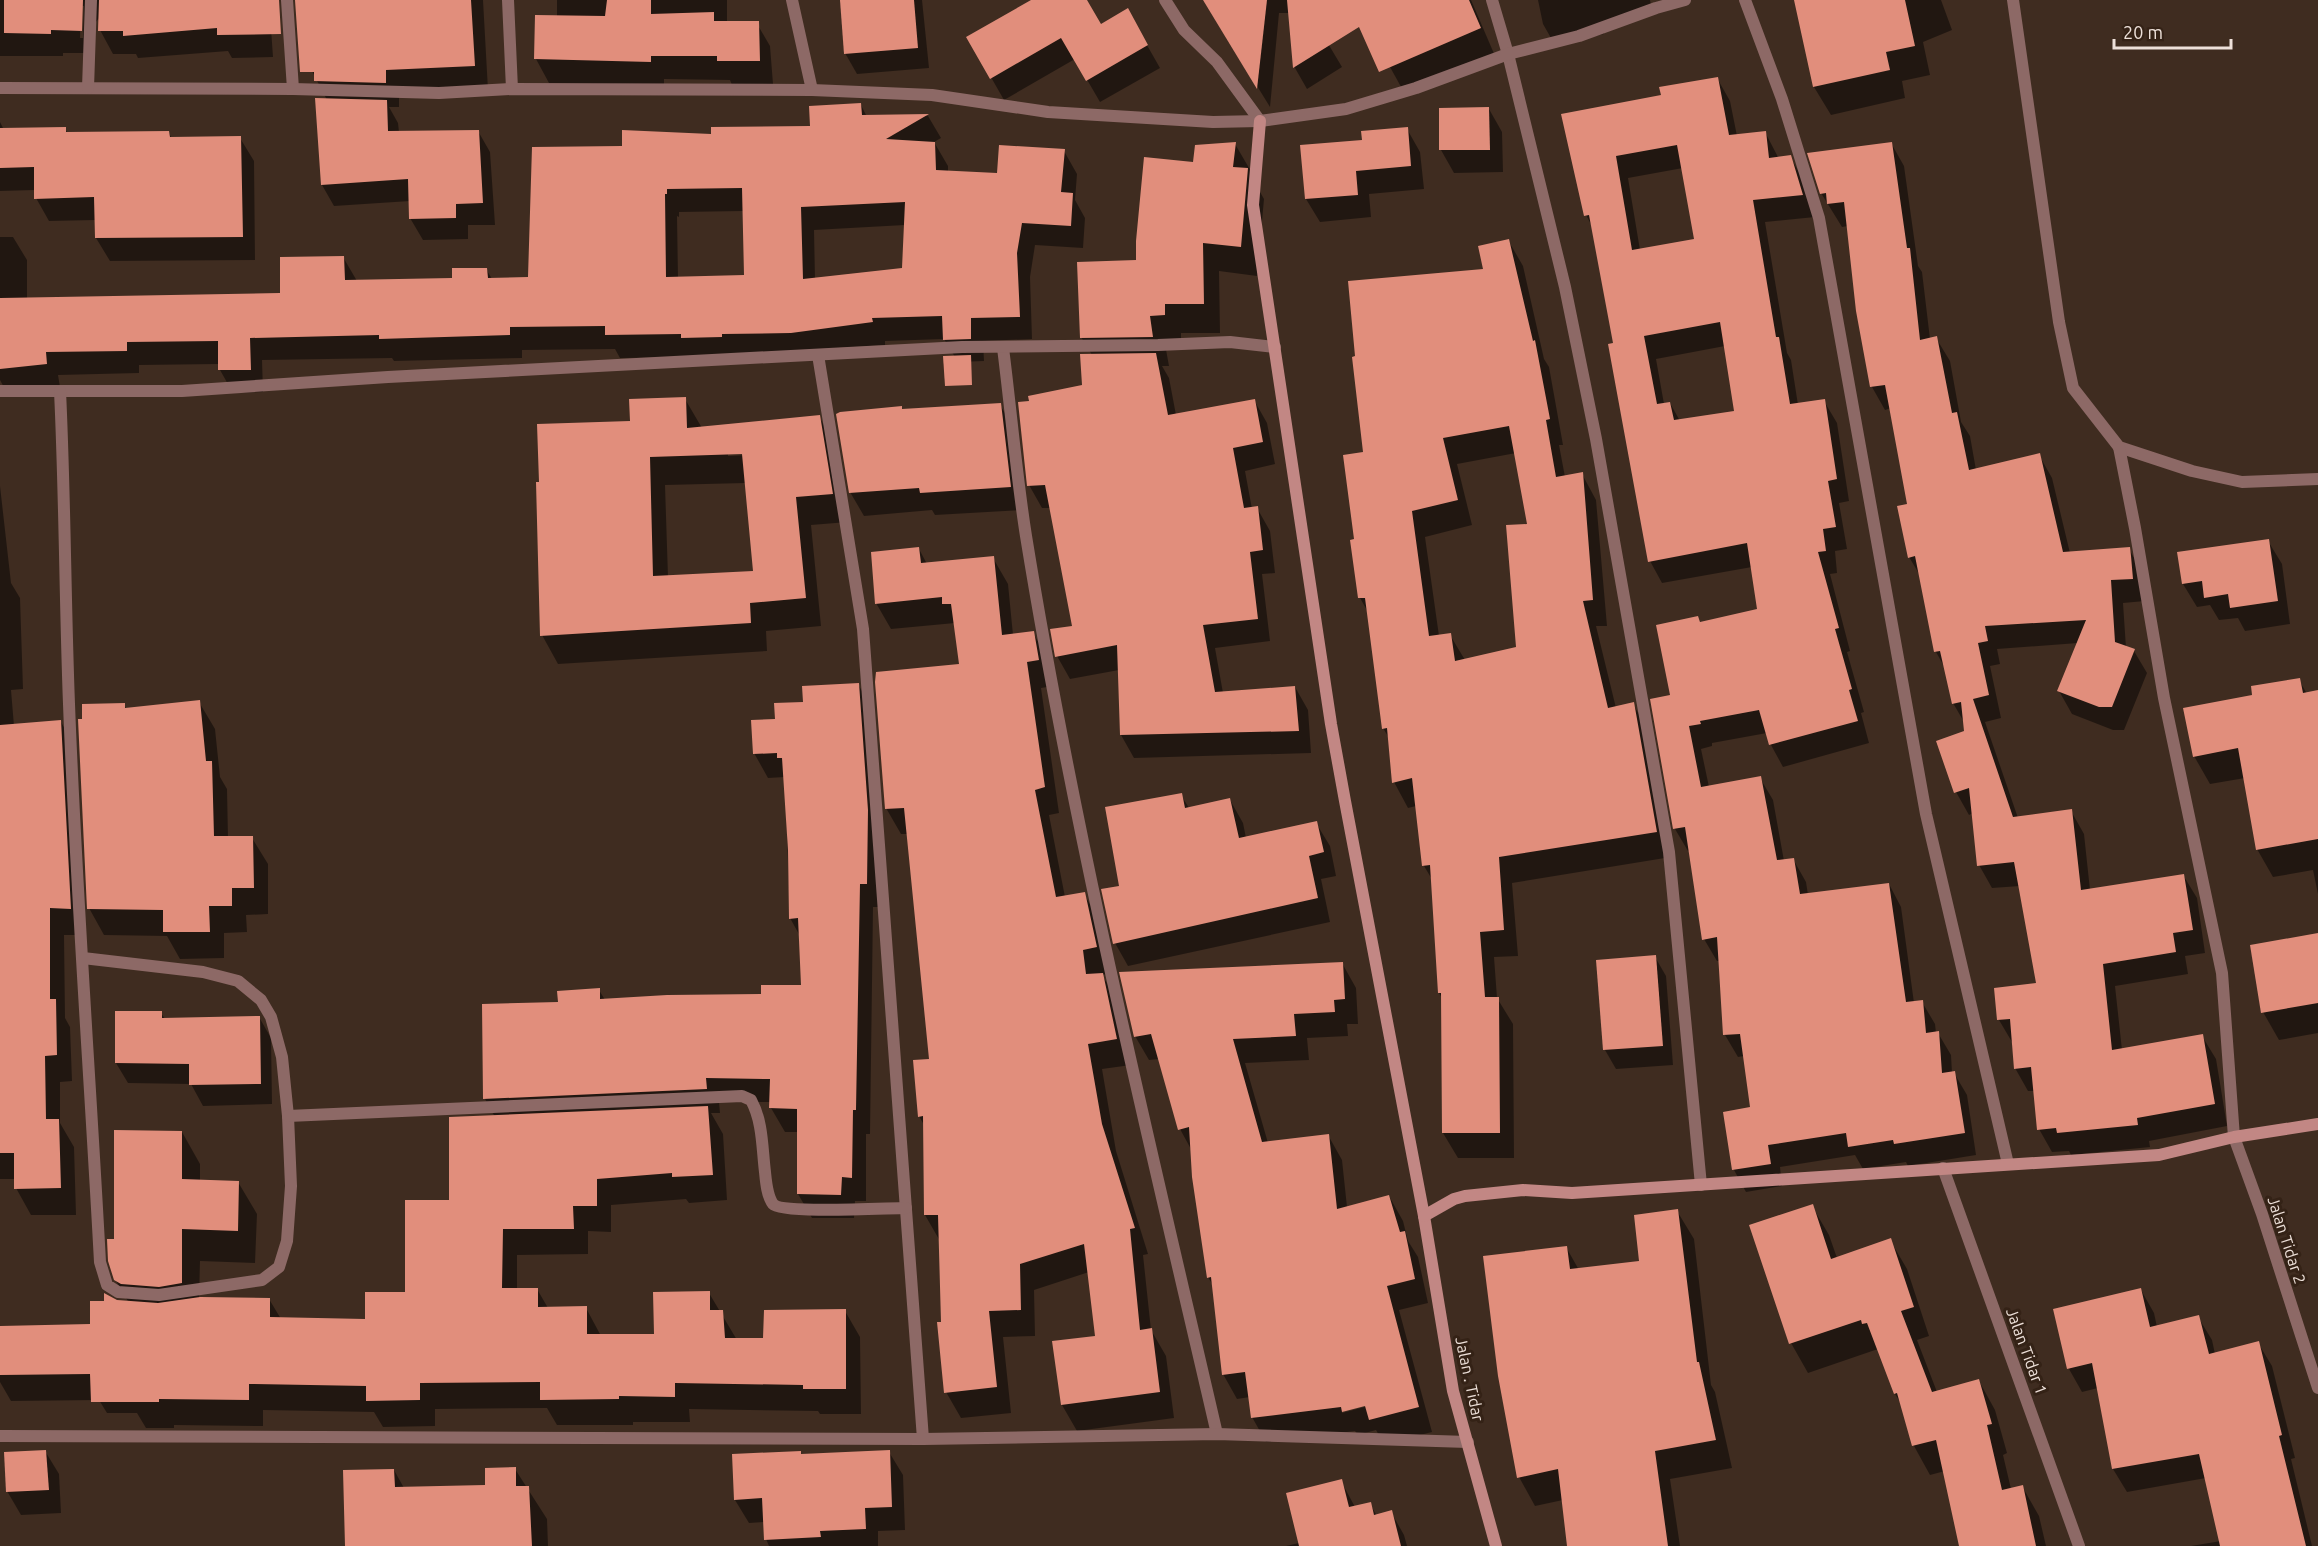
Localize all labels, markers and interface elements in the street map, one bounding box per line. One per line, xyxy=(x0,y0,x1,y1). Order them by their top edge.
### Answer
scale bar xyxy=(2114,12,2231,50)
text: 20 m xyxy=(2123,22,2163,42)
street label: Jalan Tidar 2 xyxy=(2264,1194,2310,1286)
street label: Jalan Tidar 1 xyxy=(2003,1305,2051,1397)
street label: Jalan . Tidar xyxy=(1452,1335,1488,1423)

